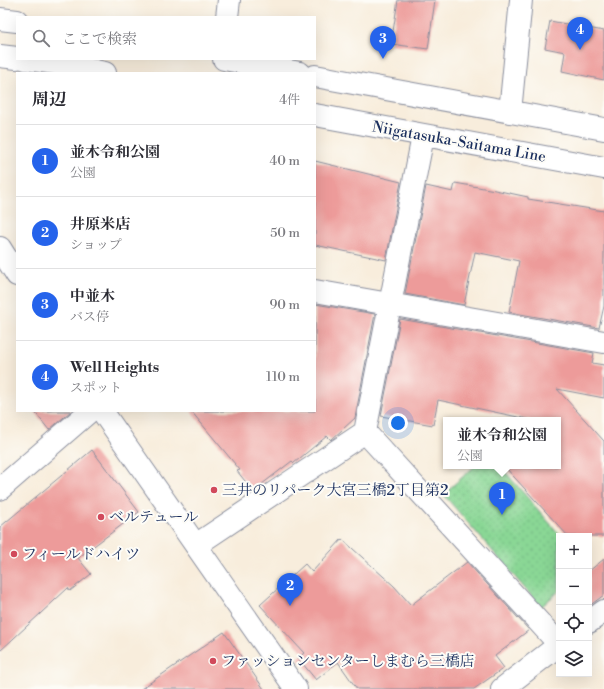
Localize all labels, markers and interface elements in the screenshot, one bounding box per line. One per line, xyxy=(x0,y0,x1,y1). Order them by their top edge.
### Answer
search box xyxy=(16,16,316,60)
pin: 4 xyxy=(567,17,593,50)
pin: 3 xyxy=(370,26,396,59)
icon: search xyxy=(30,27,52,49)
text: ここで検索 xyxy=(62,30,137,49)
text: 周辺 xyxy=(32,89,66,111)
text: 4件 xyxy=(279,92,300,108)
street label: Niigatasuka-Saitama Line xyxy=(371,117,547,167)
text: 並木令和公園 xyxy=(70,143,160,162)
text: 1 xyxy=(42,153,48,169)
text: 40 m xyxy=(270,153,300,169)
text: 公園 xyxy=(70,165,96,181)
text: 井原米店 xyxy=(70,215,130,234)
text: 2 xyxy=(41,225,49,241)
text: 50 m xyxy=(270,225,300,241)
text: ショップ xyxy=(70,237,122,253)
text: 中並木 xyxy=(70,287,115,306)
text: 3 xyxy=(41,297,49,313)
text: 90 m xyxy=(269,297,300,313)
text: バス停 xyxy=(70,309,109,325)
text: Well Heights xyxy=(70,358,159,377)
text: 4 xyxy=(41,369,49,385)
text: 110 m xyxy=(266,369,300,385)
text: スポット xyxy=(70,380,122,396)
your location xyxy=(388,413,408,433)
popup xyxy=(443,417,561,469)
text: 並木令和公園 xyxy=(457,426,547,445)
text: 公園 xyxy=(457,448,483,464)
place label: 三井のリパーク大宮三橋2丁目第2 xyxy=(222,481,449,500)
pin: 1 xyxy=(489,482,515,515)
marker: 三井のリパーク大宮三橋2丁目第2 xyxy=(209,485,219,495)
place label: ベルテュール xyxy=(109,508,198,527)
marker: ベルテュール xyxy=(96,512,106,522)
map controls xyxy=(556,533,592,677)
button: + xyxy=(556,533,592,569)
place label: フィールドハイツ xyxy=(22,545,140,564)
marker: フィールドハイツ xyxy=(9,549,19,559)
button: − xyxy=(556,569,592,605)
pin: 2 xyxy=(277,573,303,606)
button: locate xyxy=(556,605,592,641)
button: layers xyxy=(556,641,592,677)
place label: ファッションセンターしまむら三橋店 xyxy=(221,652,475,671)
marker: ファッションセンターしまむら三橋店 xyxy=(208,656,218,666)

